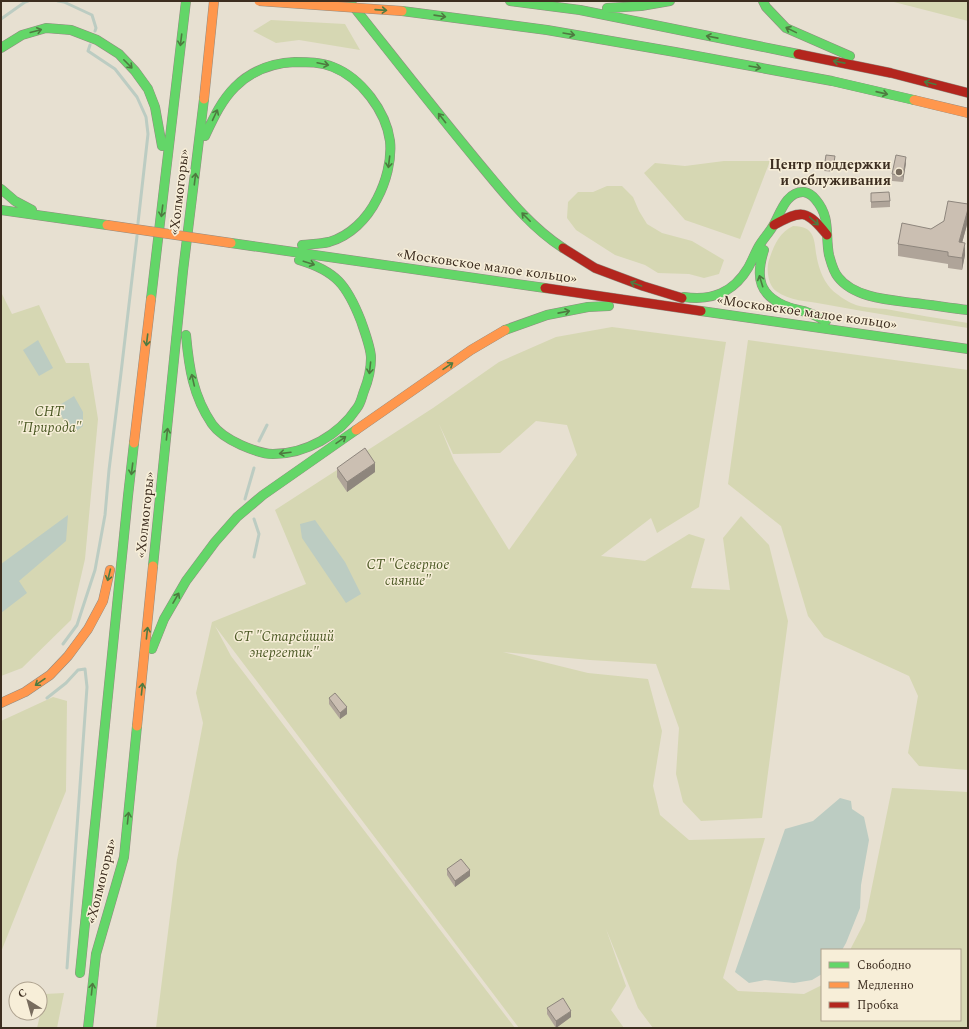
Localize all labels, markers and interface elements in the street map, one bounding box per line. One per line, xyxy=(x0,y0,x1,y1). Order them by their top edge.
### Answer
one-way arrow xyxy=(374,6,387,13)
one-way arrow xyxy=(434,12,447,20)
one-way arrow xyxy=(785,26,797,33)
one-way arrow xyxy=(29,27,42,34)
one-way arrow xyxy=(562,30,575,38)
one-way arrow xyxy=(705,32,718,40)
one-way arrow xyxy=(178,33,185,46)
one-way arrow xyxy=(833,58,846,66)
one-way arrow xyxy=(123,59,133,69)
one-way arrow xyxy=(316,60,329,68)
one-way arrow xyxy=(748,63,761,71)
one-way arrow xyxy=(924,79,937,86)
one-way arrow xyxy=(875,89,888,97)
one-way arrow xyxy=(212,110,219,122)
one-way arrow xyxy=(438,113,446,124)
street label: «Холмогоры» xyxy=(163,148,195,236)
place label: Центр поддержки и осблуживания xyxy=(769,154,891,191)
one-way arrow xyxy=(385,155,393,168)
marker: Центр поддержки и осблуживания xyxy=(894,167,904,177)
one-way arrow xyxy=(191,173,199,186)
one-way arrow xyxy=(158,204,165,217)
one-way arrow xyxy=(521,212,531,222)
one-way arrow xyxy=(809,216,820,225)
street label: «Московское малое кольцо» xyxy=(396,243,578,289)
one-way arrow xyxy=(302,260,315,267)
one-way arrow xyxy=(757,275,764,288)
one-way arrow xyxy=(631,279,643,287)
street label: «Московское малое кольцо» xyxy=(716,289,898,335)
one-way arrow xyxy=(557,307,570,315)
one-way arrow xyxy=(143,333,150,346)
one-way arrow xyxy=(366,361,374,374)
one-way arrow xyxy=(442,362,453,370)
one-way arrow xyxy=(188,374,196,387)
park label: СНТ "Природа" xyxy=(16,401,82,438)
one-way arrow xyxy=(163,428,171,441)
one-way arrow xyxy=(335,436,346,444)
one-way arrow xyxy=(279,449,292,456)
one-way arrow xyxy=(128,462,135,475)
street label: «Холмогоры» xyxy=(130,471,160,559)
park label: СТ "Северное сияние" xyxy=(367,554,449,591)
one-way arrow xyxy=(105,568,112,581)
one-way arrow xyxy=(173,592,181,604)
park label: СТ "Старейший энергетик" xyxy=(234,626,335,663)
one-way arrow xyxy=(143,627,151,640)
one-way arrow xyxy=(35,678,46,686)
one-way arrow xyxy=(138,683,145,696)
one-way arrow xyxy=(125,812,132,825)
street label: «Холмогоры» xyxy=(80,836,122,926)
legend xyxy=(821,949,961,1021)
text: Свободно xyxy=(857,956,911,975)
text: Медленно xyxy=(857,976,914,995)
north arrow xyxy=(8,981,48,1021)
one-way arrow xyxy=(88,983,96,996)
text: С xyxy=(14,984,31,1003)
text: Пробка xyxy=(857,996,899,1015)

